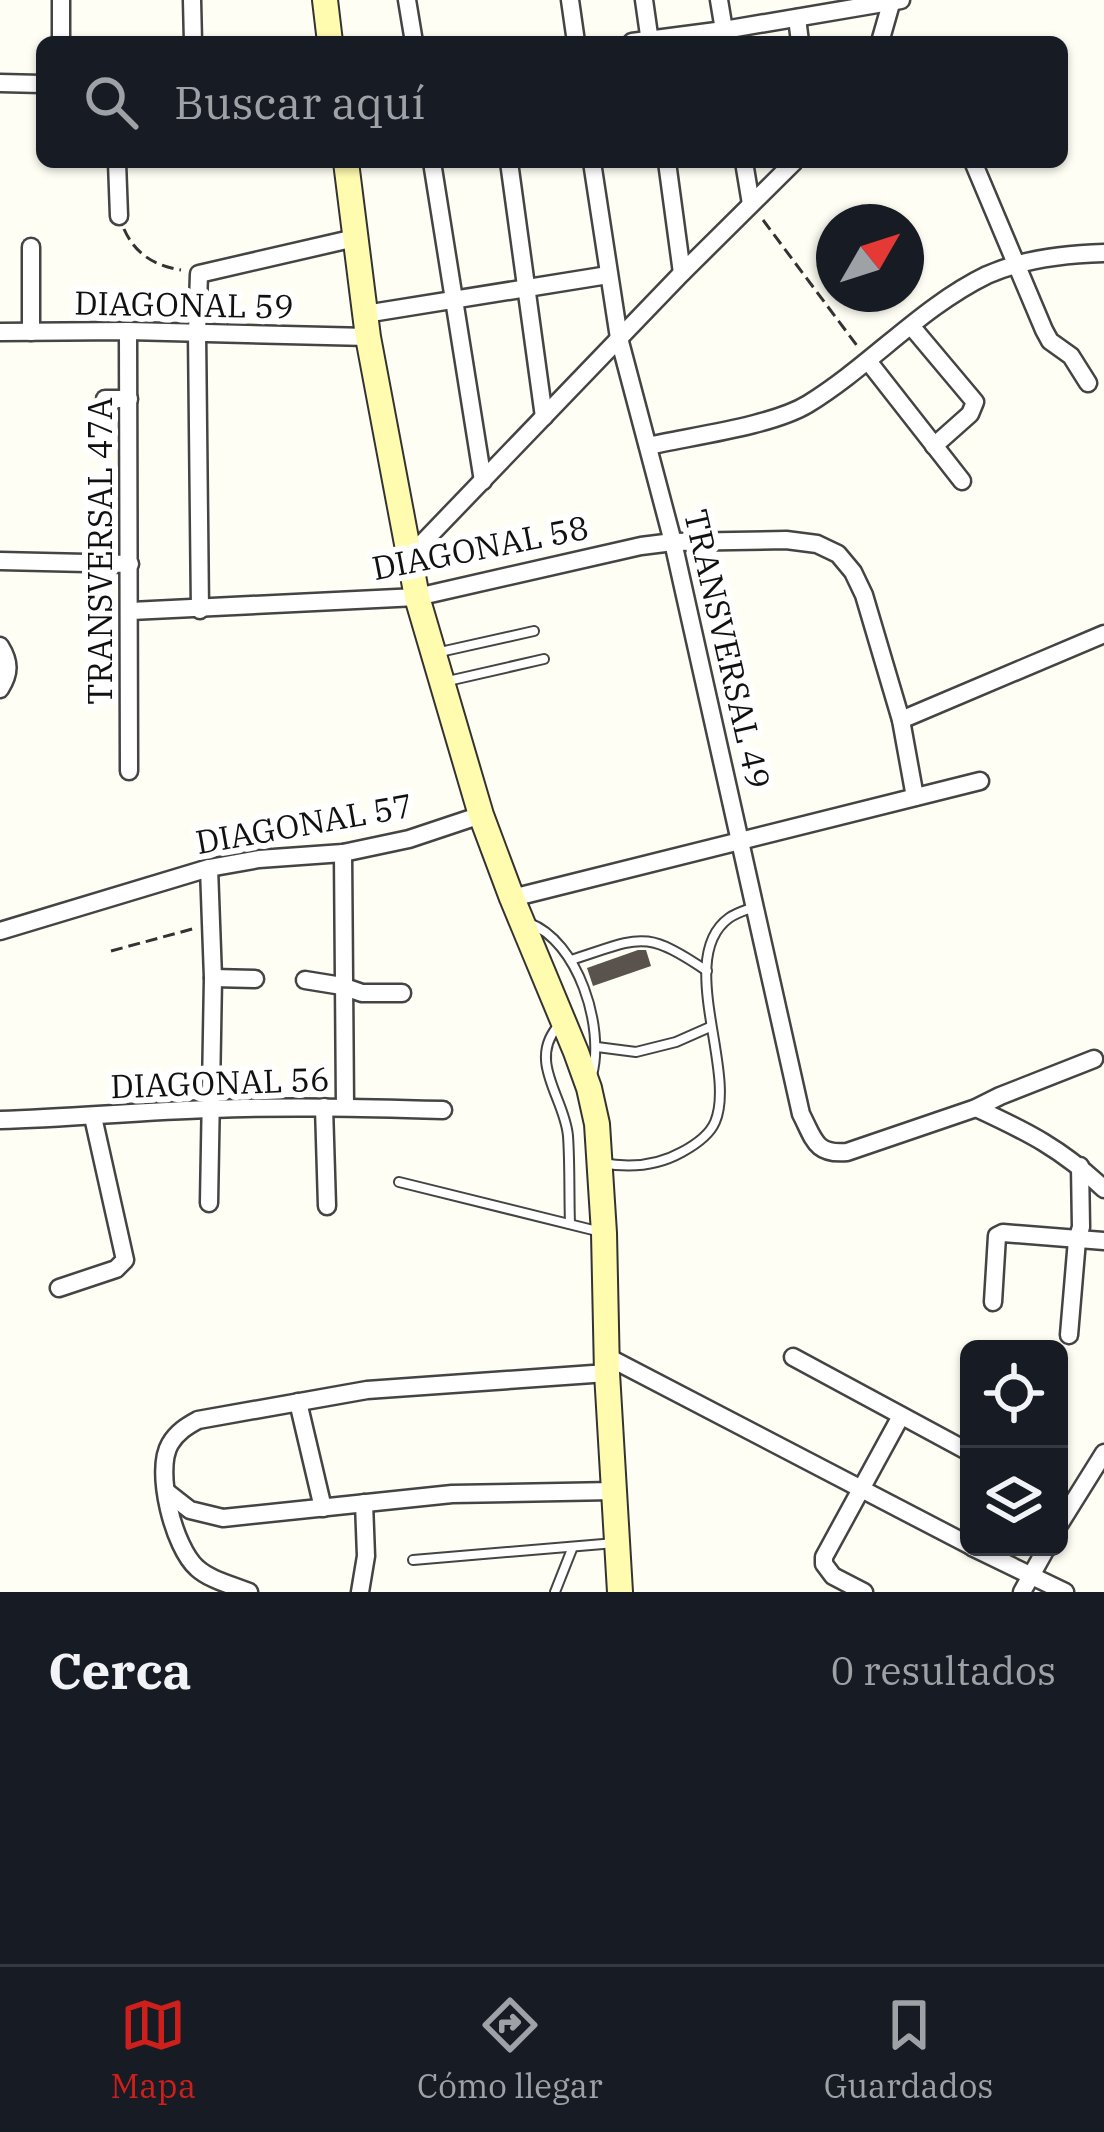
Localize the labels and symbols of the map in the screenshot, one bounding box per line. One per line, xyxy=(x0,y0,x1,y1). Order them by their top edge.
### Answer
north arrow xyxy=(816,204,924,312)
street label: DIAGONAL 59 xyxy=(74,281,294,327)
street label: TRANSVERSAL 47A xyxy=(78,397,121,705)
street label: DIAGONAL 58 xyxy=(368,505,592,589)
street label: TRANSVERSAL 49 xyxy=(675,505,781,793)
street label: DIAGONAL 57 xyxy=(192,783,416,863)
street label: DIAGONAL 56 xyxy=(110,1057,330,1107)

